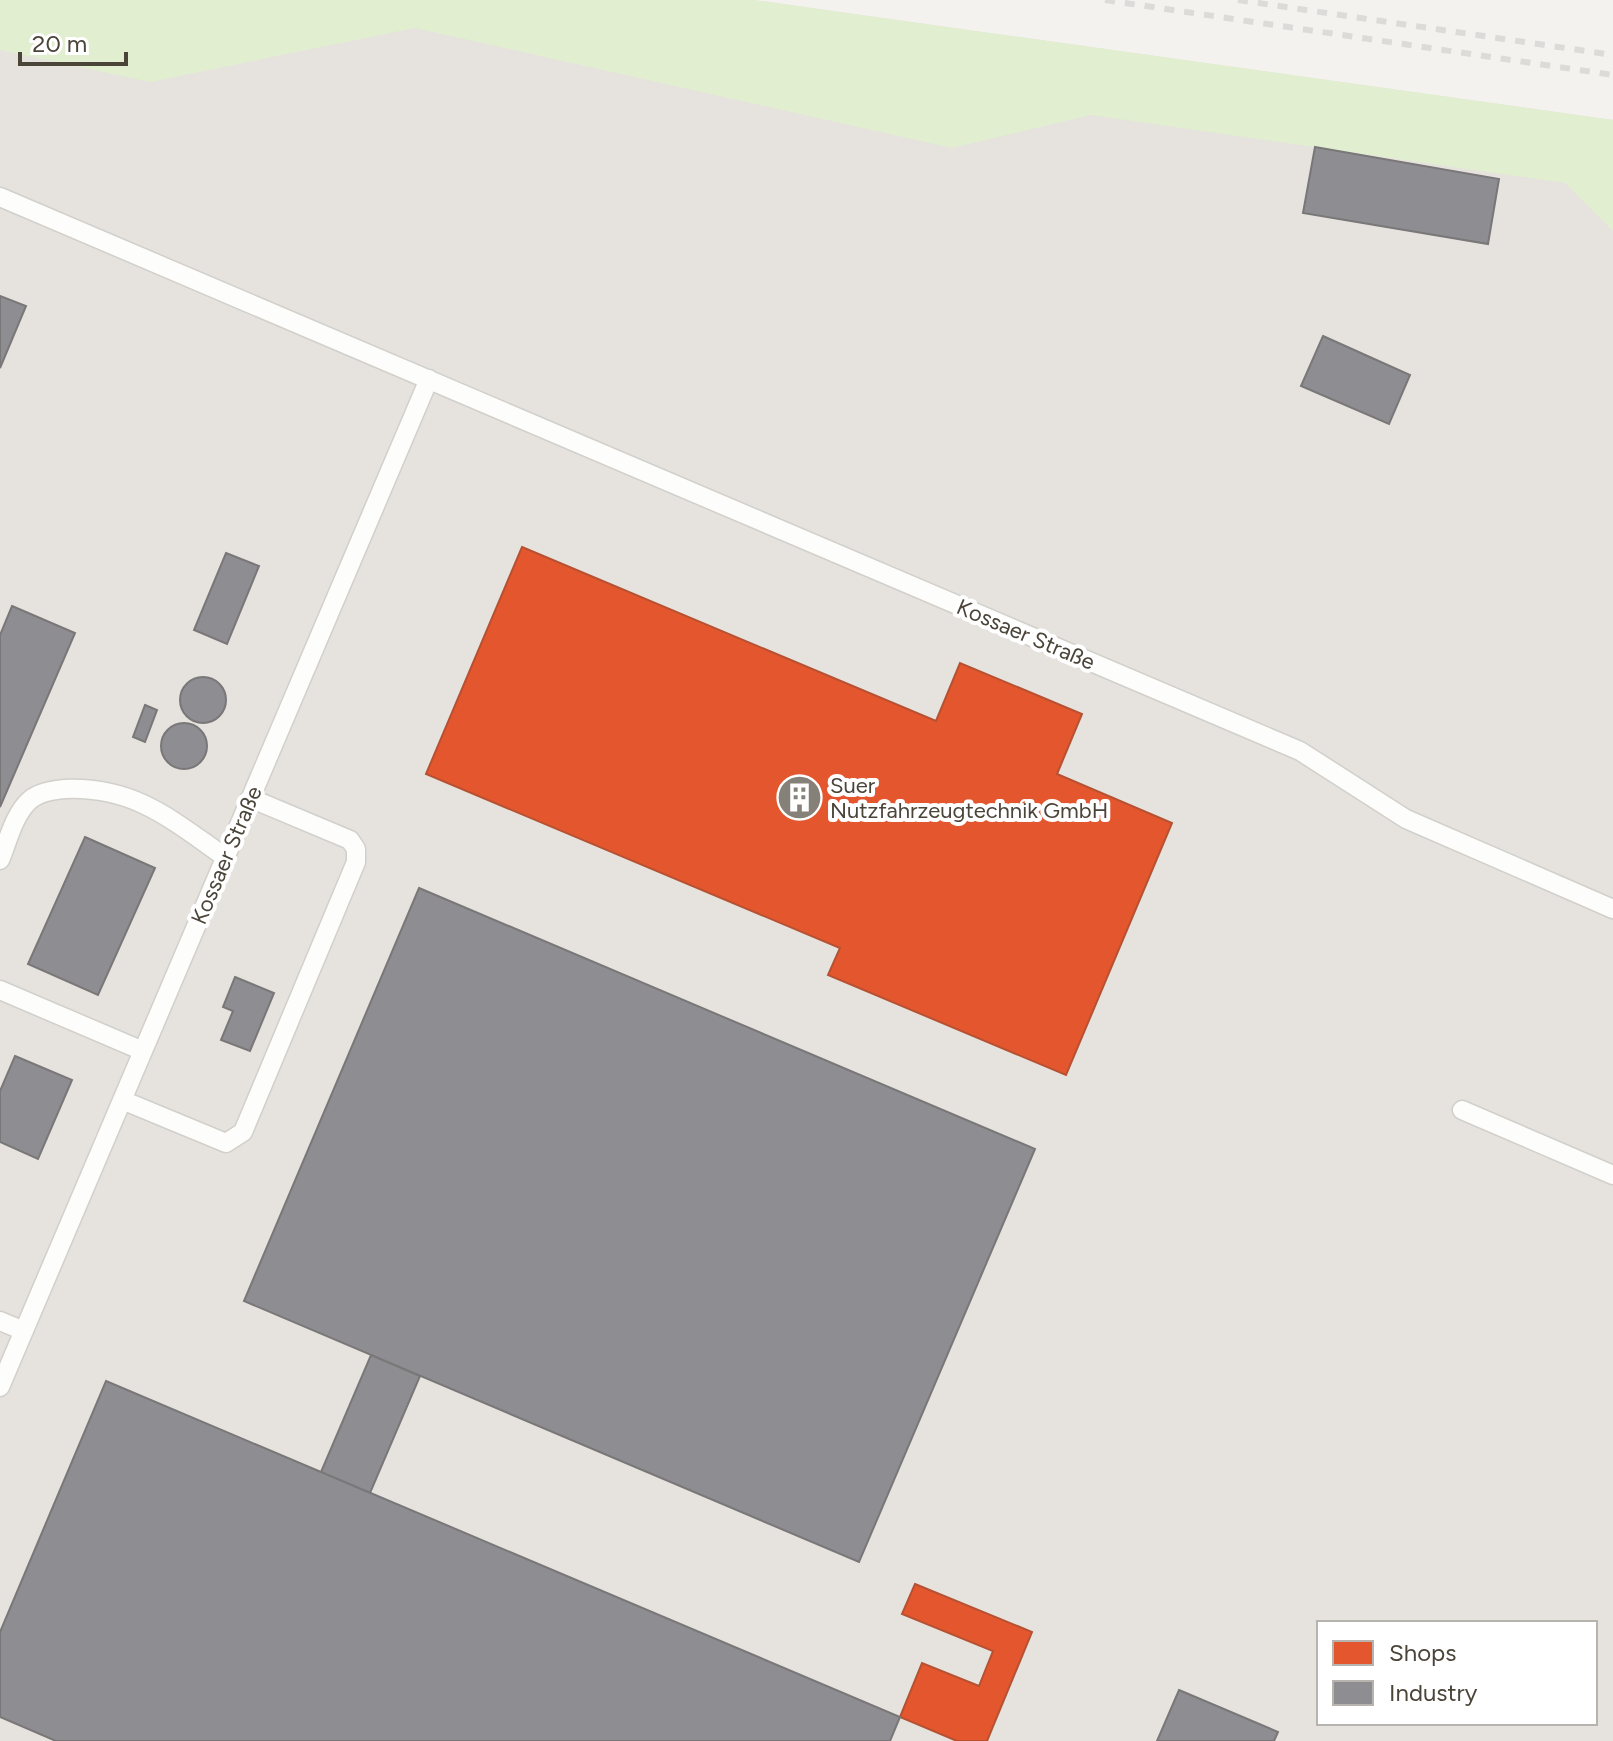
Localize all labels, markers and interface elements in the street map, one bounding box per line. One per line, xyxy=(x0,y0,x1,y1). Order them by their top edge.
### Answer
scale bar xyxy=(20,16,126,66)
text: 20 m xyxy=(32,29,87,58)
street label: Kossaer Straße xyxy=(953,593,1099,676)
place label: Suer Nutzfahrzeugtechnik GmbH xyxy=(830,772,1108,824)
building icon: Suer Nutzfahrzeugtechnik GmbH xyxy=(775,774,823,822)
street label: Kossaer Straße xyxy=(185,782,268,928)
legend xyxy=(1317,1621,1597,1725)
text: Shops xyxy=(1389,1638,1456,1667)
text: Industry xyxy=(1389,1678,1478,1707)

